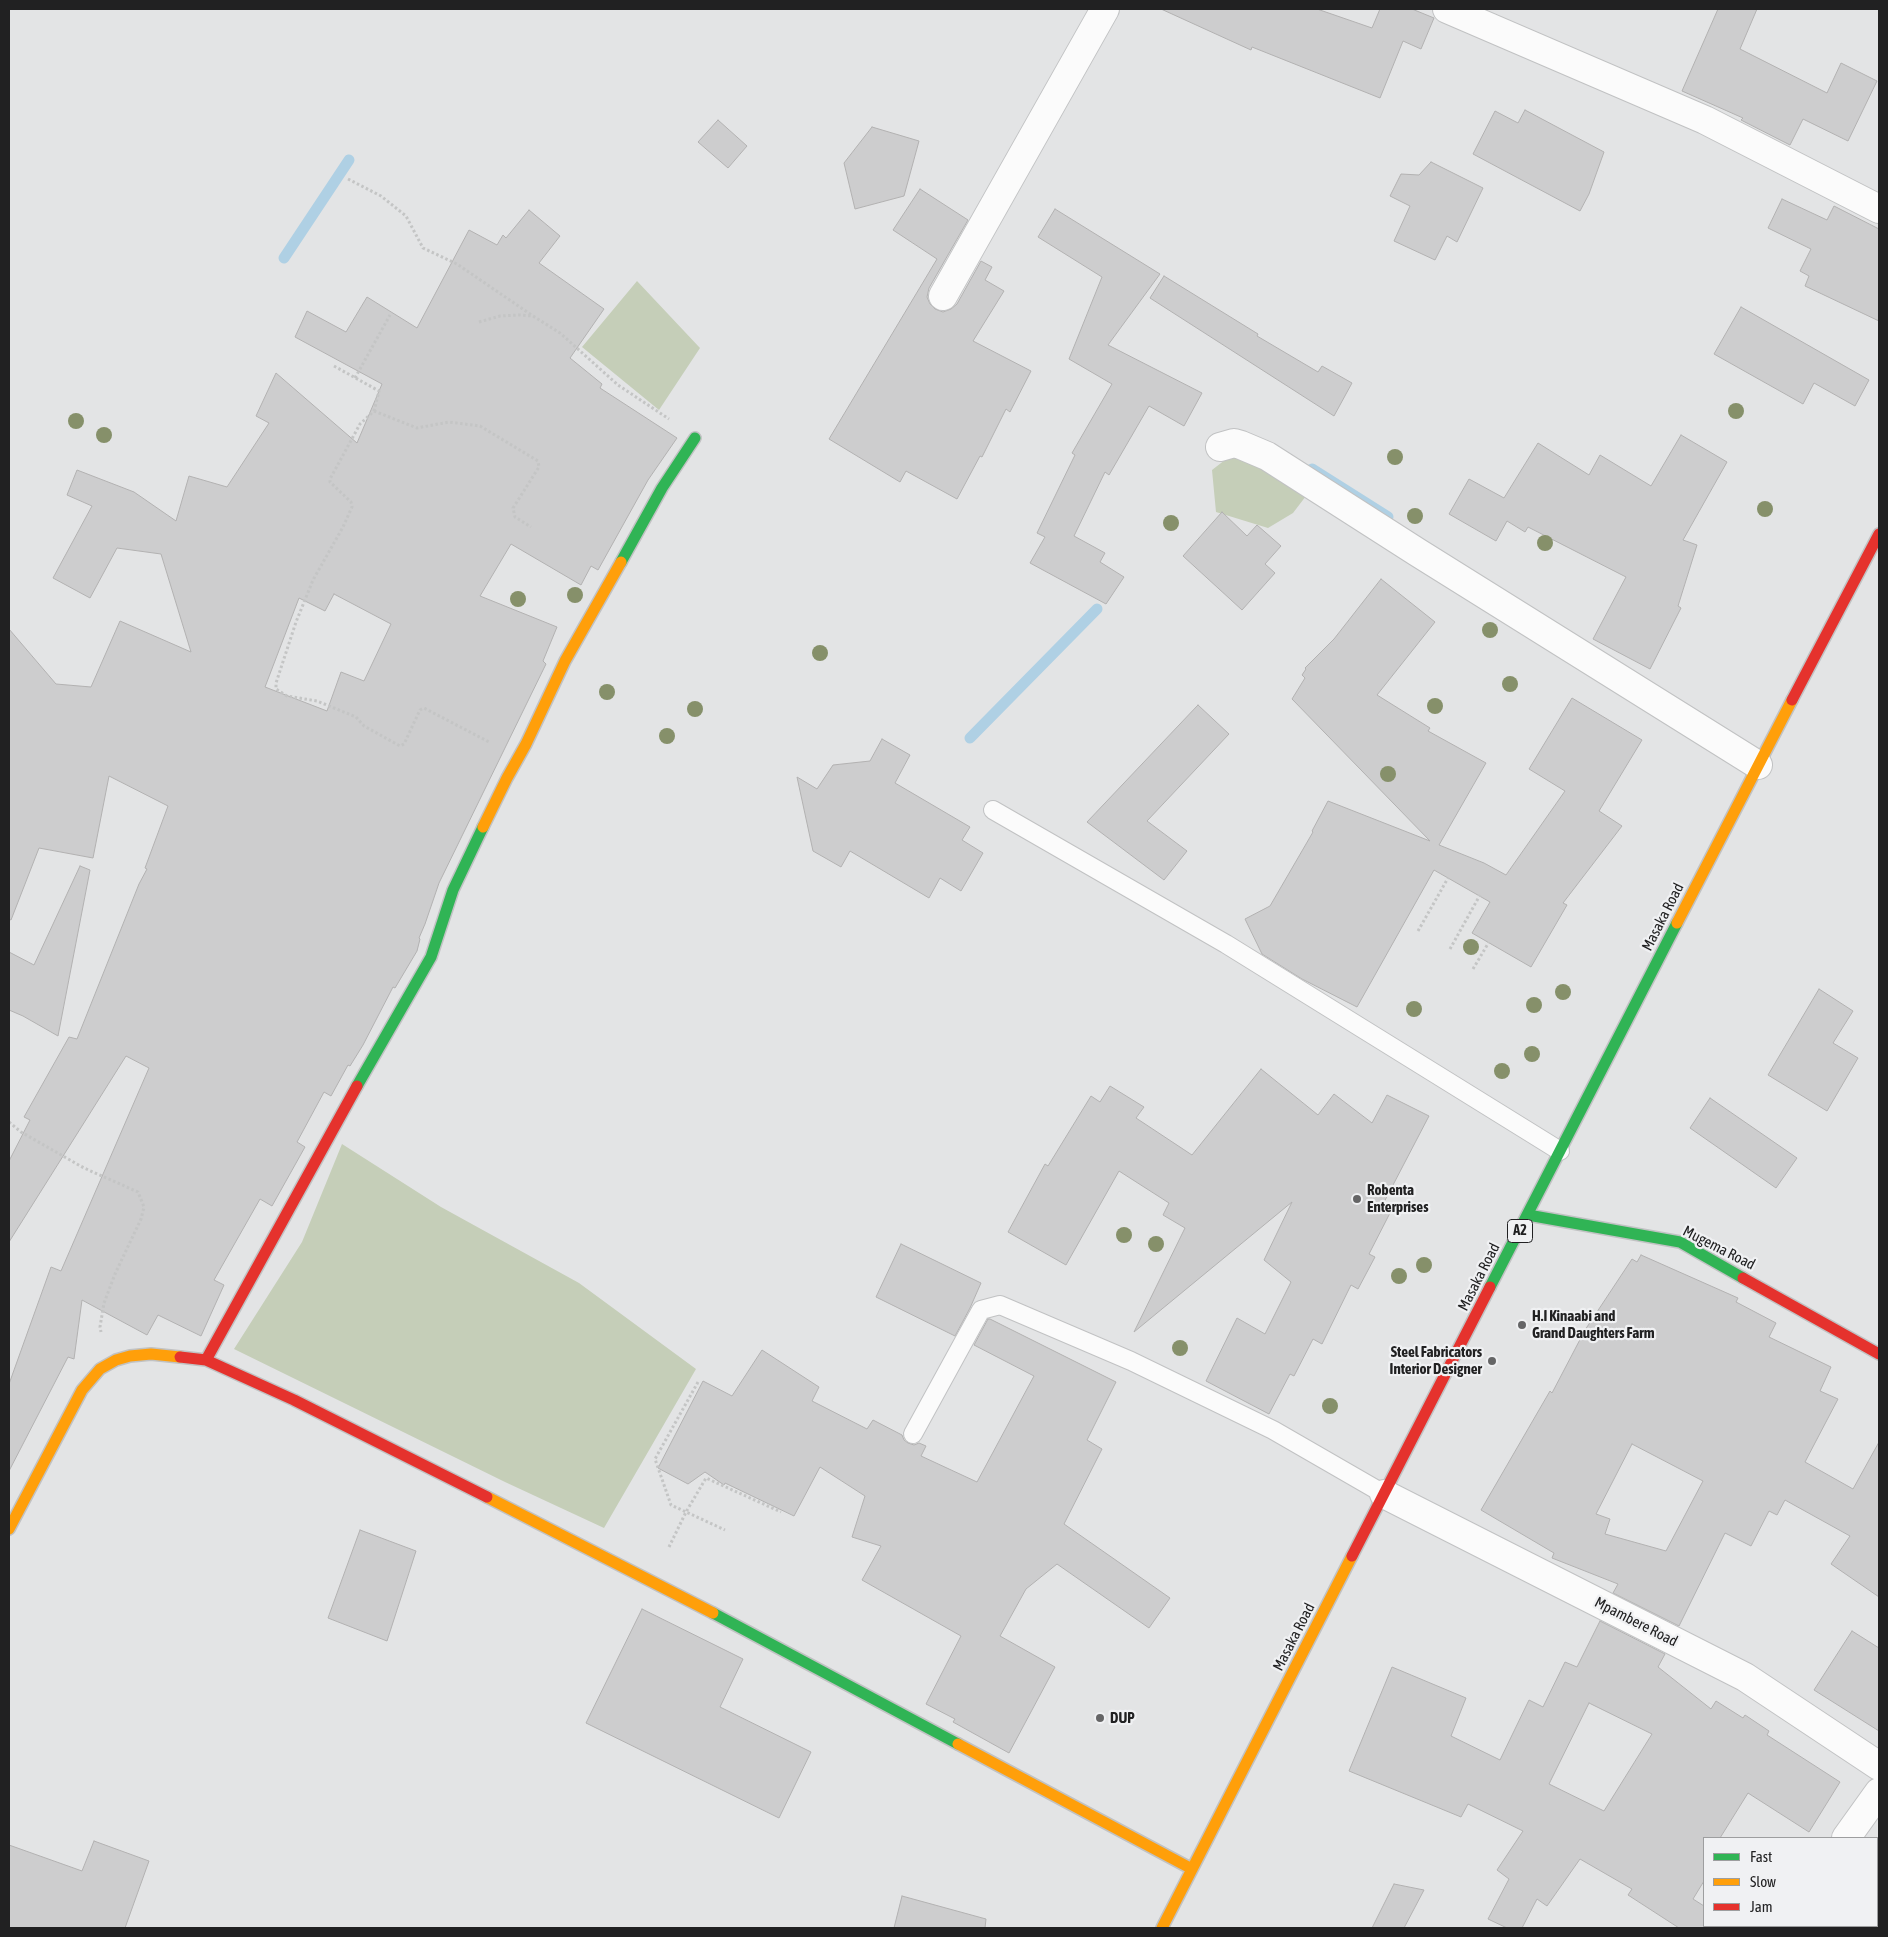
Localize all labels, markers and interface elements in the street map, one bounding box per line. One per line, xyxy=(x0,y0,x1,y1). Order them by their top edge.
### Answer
street label: Masaka Road xyxy=(1638,880,1688,954)
place label: Robenta Enterprises xyxy=(1367,1181,1428,1216)
marker: Robenta Enterprises xyxy=(1351,1193,1363,1205)
road number: A2 xyxy=(1508,1220,1532,1242)
street label: Mugema Road xyxy=(1680,1222,1758,1274)
street label: Masaka Road xyxy=(1454,1240,1504,1314)
place label: H.I Kinaabi and Grand Daughters Farm xyxy=(1532,1307,1655,1342)
marker: H.I Kinaabi and Grand Daughters Farm xyxy=(1516,1319,1528,1331)
place label: Steel Fabricators Interior Designer xyxy=(1390,1343,1482,1378)
marker: Steel Fabricators Interior Designer xyxy=(1486,1355,1498,1367)
street label: Mpambere Road xyxy=(1591,1593,1681,1651)
street label: Masaka Road xyxy=(1269,1600,1319,1674)
place label: DUP xyxy=(1110,1709,1135,1727)
marker: DUP xyxy=(1094,1712,1106,1724)
legend xyxy=(1703,1837,1878,1927)
text: Fast xyxy=(1750,1848,1772,1865)
text: Slow xyxy=(1750,1873,1776,1890)
text: Jam xyxy=(1750,1898,1773,1915)

